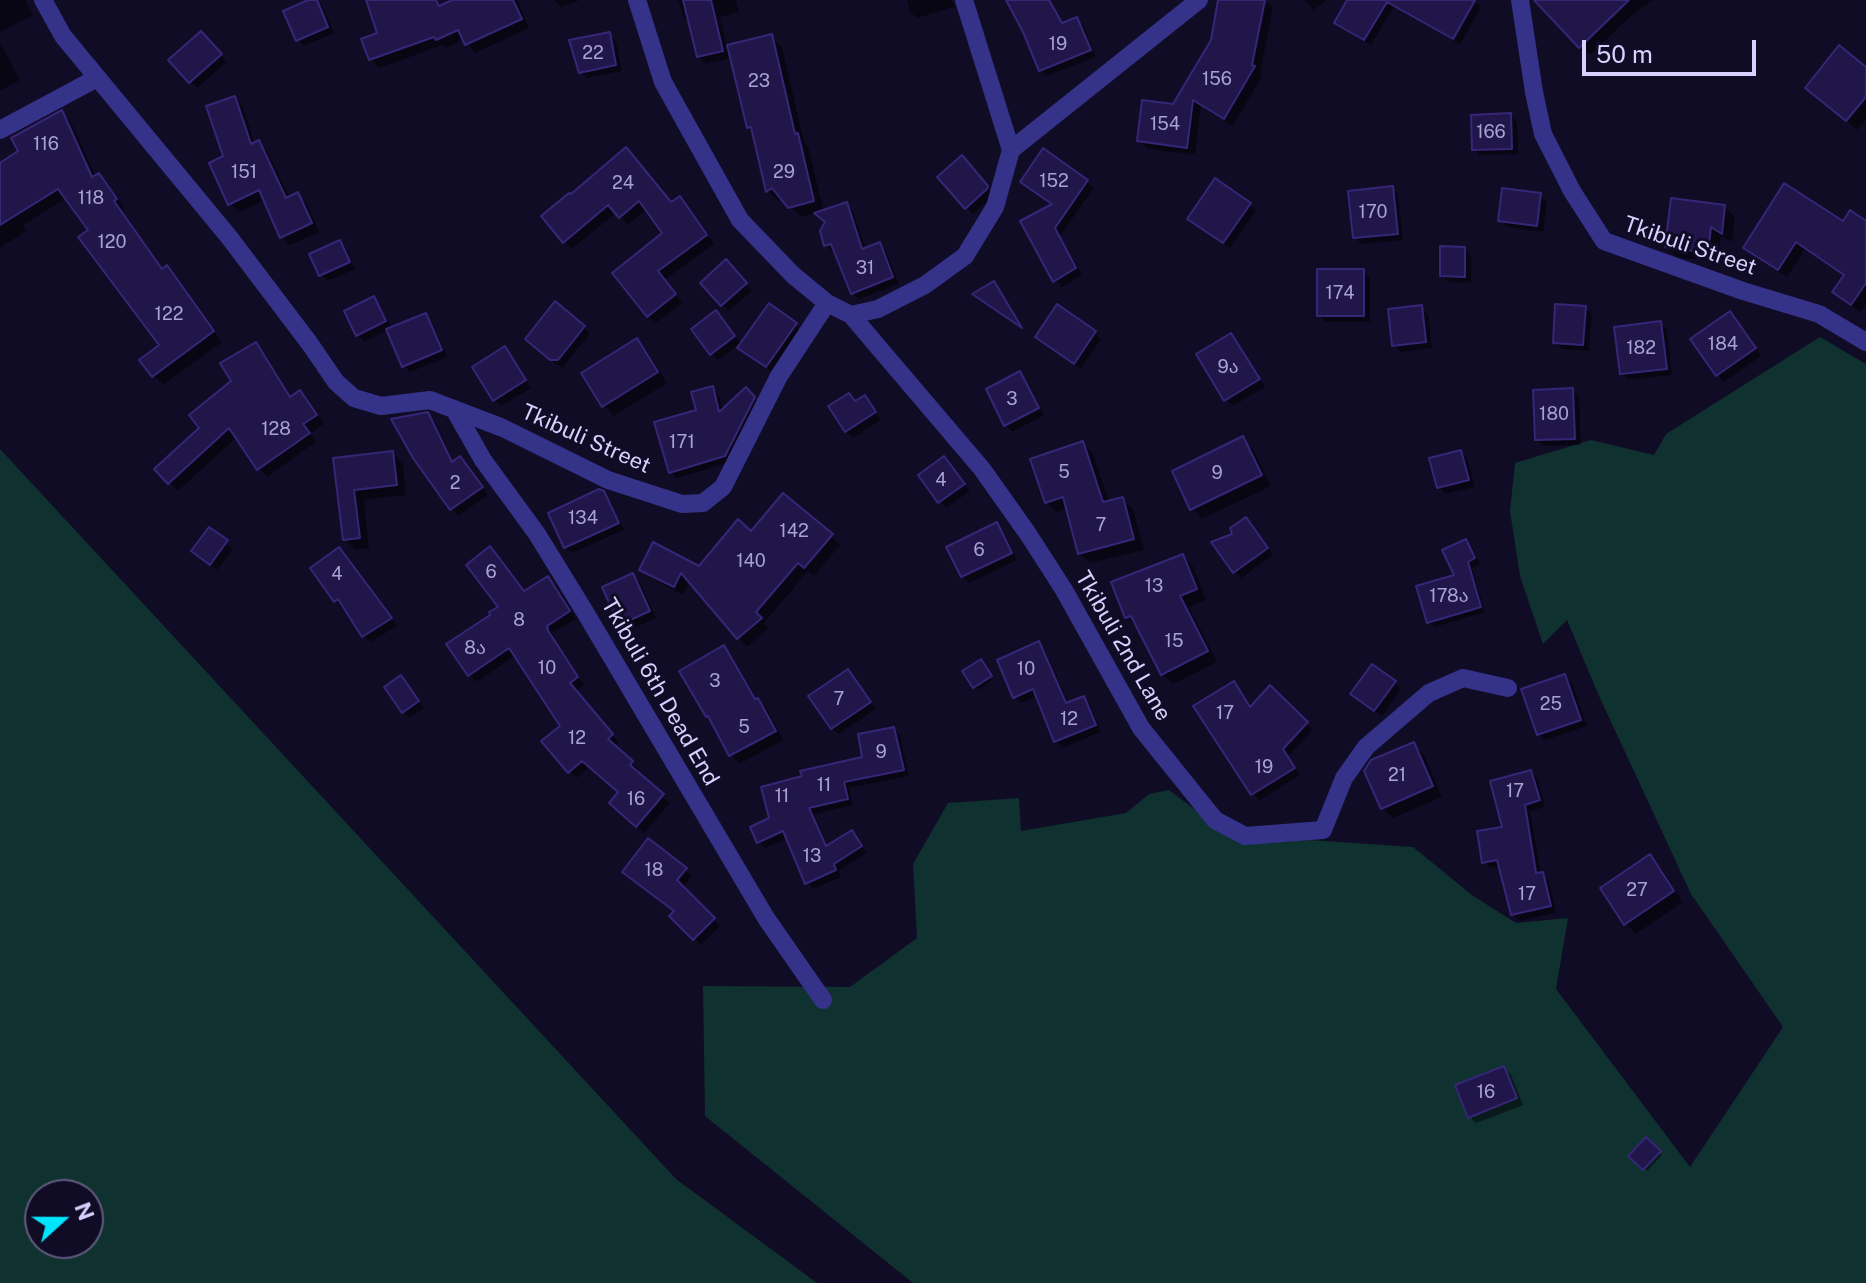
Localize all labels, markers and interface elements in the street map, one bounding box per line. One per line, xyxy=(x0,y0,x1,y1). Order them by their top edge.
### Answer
scale bar xyxy=(1586,24,1760,74)
house number: 19 xyxy=(1049,33,1067,55)
text: 50 m xyxy=(1596,40,1653,68)
house number: 22 xyxy=(582,42,604,64)
house number: 156 xyxy=(1202,68,1232,90)
house number: 23 xyxy=(748,70,770,92)
house number: 154 xyxy=(1150,113,1180,135)
house number: 166 xyxy=(1476,121,1506,143)
house number: 116 xyxy=(33,133,59,155)
house number: 151 xyxy=(231,161,257,183)
house number: 29 xyxy=(773,161,795,183)
house number: 152 xyxy=(1039,170,1069,192)
house number: 24 xyxy=(612,172,634,194)
house number: 118 xyxy=(78,187,104,209)
house number: 170 xyxy=(1359,201,1387,223)
street label: Tkibuli Street xyxy=(1620,211,1760,281)
house number: 120 xyxy=(97,231,127,253)
house number: 31 xyxy=(856,257,874,279)
house number: 174 xyxy=(1326,282,1354,304)
house number: 122 xyxy=(155,303,183,325)
house number: 184 xyxy=(1708,333,1738,355)
house number: 182 xyxy=(1626,337,1656,359)
house number: 9ა xyxy=(1217,356,1239,378)
house number: 3 xyxy=(1006,388,1018,410)
street label: Tkibuli Street xyxy=(517,399,655,479)
house number: 180 xyxy=(1539,403,1569,425)
house number: 128 xyxy=(261,418,291,440)
house number: 171 xyxy=(669,431,695,453)
house number: 5 xyxy=(1058,461,1070,483)
house number: 9 xyxy=(1211,462,1223,484)
house number: 4 xyxy=(935,469,947,491)
house number: 2 xyxy=(450,472,460,494)
house number: 134 xyxy=(568,507,598,529)
house number: 7 xyxy=(1096,514,1106,536)
house number: 142 xyxy=(779,520,809,542)
house number: 6 xyxy=(973,539,985,561)
house number: 140 xyxy=(736,550,766,572)
house number: 6 xyxy=(485,561,497,583)
house number: 4 xyxy=(331,563,343,585)
street label: Tkibuli 2nd Lane xyxy=(1069,567,1177,725)
house number: 13 xyxy=(1145,575,1163,597)
house number: 178ა xyxy=(1429,585,1469,607)
street label: Tkibuli 6th Dead End xyxy=(596,594,724,790)
house number: 8 xyxy=(513,609,525,631)
house number: 15 xyxy=(1165,630,1183,652)
house number: 8ა xyxy=(464,637,486,659)
house number: 10 xyxy=(538,657,556,679)
house number: 10 xyxy=(1017,658,1035,680)
house number: 3 xyxy=(709,670,721,692)
house number: 7 xyxy=(834,688,844,710)
house number: 25 xyxy=(1540,693,1562,715)
house number: 17 xyxy=(1216,702,1234,724)
house number: 12 xyxy=(1060,708,1078,730)
house number: 5 xyxy=(738,716,750,738)
house number: 12 xyxy=(568,727,586,749)
house number: 9 xyxy=(875,741,887,763)
house number: 19 xyxy=(1255,756,1273,778)
house number: 21 xyxy=(1388,764,1406,786)
house number: 11 xyxy=(817,774,831,796)
house number: 17 xyxy=(1506,780,1524,802)
house number: 11 xyxy=(775,785,789,807)
house number: 16 xyxy=(627,788,645,810)
house number: 13 xyxy=(803,845,821,867)
house number: 18 xyxy=(645,859,663,881)
house number: 27 xyxy=(1626,879,1648,901)
house number: 17 xyxy=(1518,883,1536,905)
house number: 16 xyxy=(1477,1081,1495,1103)
north arrow xyxy=(24,1179,104,1259)
text: N xyxy=(69,1198,100,1224)

